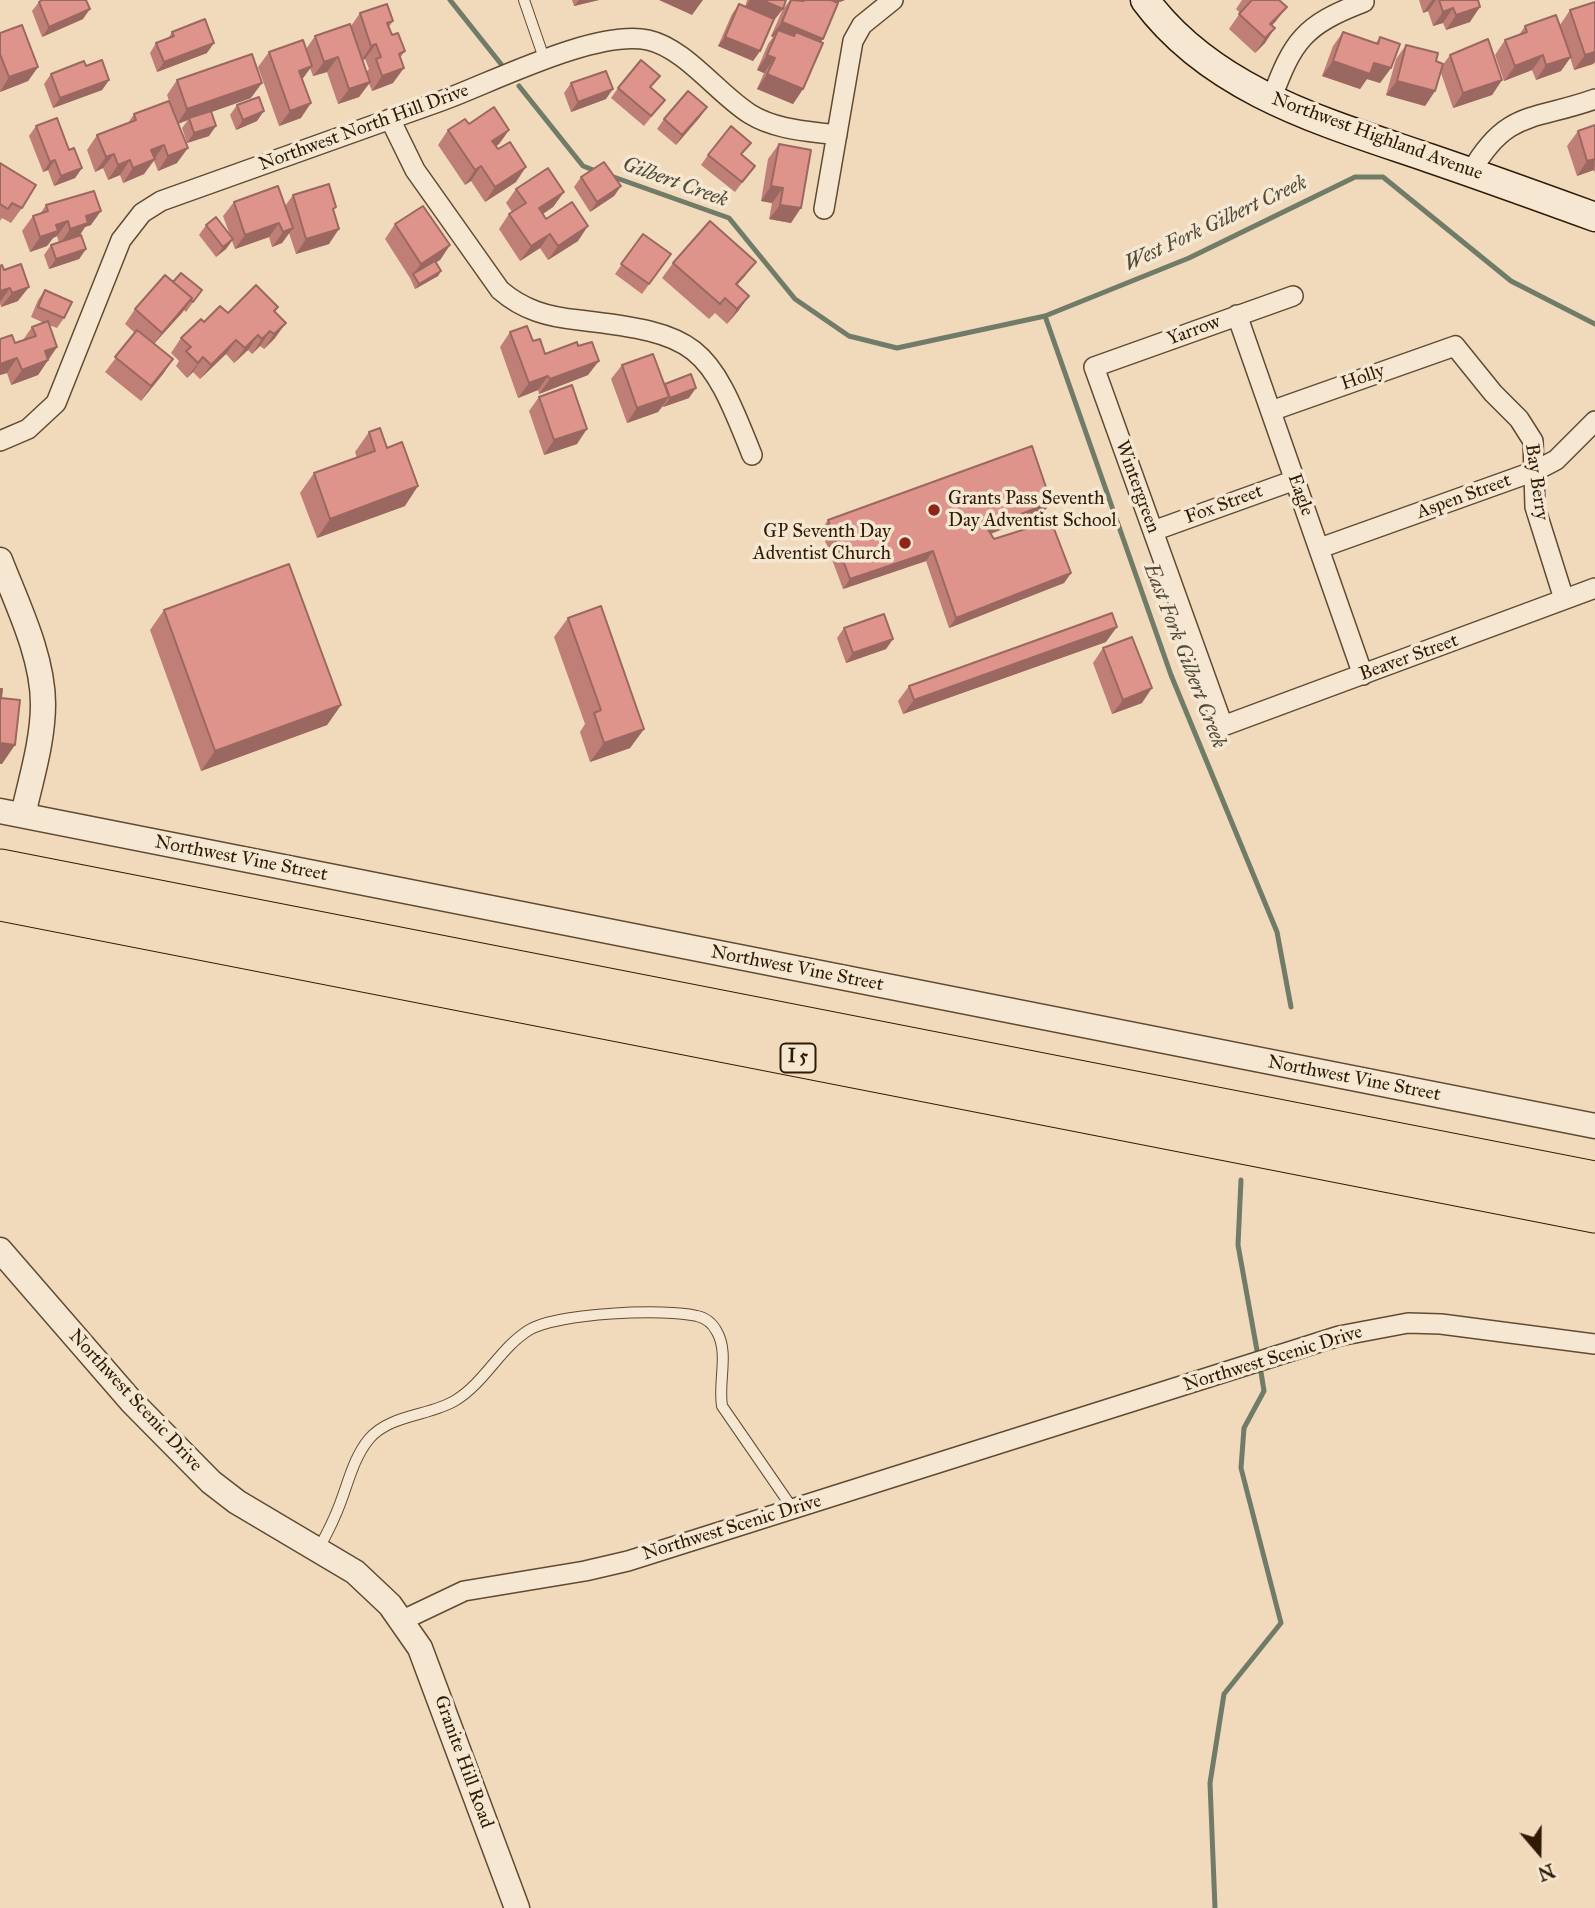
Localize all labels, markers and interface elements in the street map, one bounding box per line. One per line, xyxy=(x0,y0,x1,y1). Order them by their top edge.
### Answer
street label: Northwest North Hill Drive xyxy=(256,79,472,177)
street label: Northwest Highland Avenue xyxy=(1268,88,1486,186)
water label: Gilbert Creek xyxy=(619,152,731,214)
water label: West Fork Gilbert Creek xyxy=(1121,171,1311,277)
street label: Yarrow xyxy=(1164,311,1224,351)
street label: Holly xyxy=(1338,360,1388,396)
street label: Wintergreen xyxy=(1110,437,1164,537)
street label: Bay Berry xyxy=(1519,442,1553,522)
street label: Aspen Street xyxy=(1414,469,1514,525)
street label: Eagle xyxy=(1282,471,1318,519)
street label: Fox Street xyxy=(1182,480,1266,530)
place label: Grants Pass Seventh Day Adventist School xyxy=(948,488,1117,532)
marker: Grants Pass Seventh Day Adventist School xyxy=(926,502,942,518)
place label: GP Seventh Day Adventist Church xyxy=(753,521,891,565)
marker: GP Seventh Day Adventist Church xyxy=(897,535,913,551)
water label: East Fork Gilbert Creek xyxy=(1137,560,1231,752)
street label: Beaver Street xyxy=(1356,630,1462,686)
street label: Northwest Vine Street xyxy=(153,831,329,887)
street label: Northwest Vine Street xyxy=(709,941,885,997)
road number: I 5 xyxy=(780,1044,816,1072)
street label: Northwest Vine Street xyxy=(1266,1051,1442,1107)
street label: Northwest Scenic Drive xyxy=(1181,1321,1365,1397)
street label: Northwest Scenic Drive xyxy=(63,1325,207,1477)
street label: Northwest Scenic Drive xyxy=(640,1490,824,1566)
street label: Granite Hill Road xyxy=(428,1692,498,1832)
north arrow xyxy=(1504,1817,1574,1887)
text: N xyxy=(1535,1859,1558,1886)

